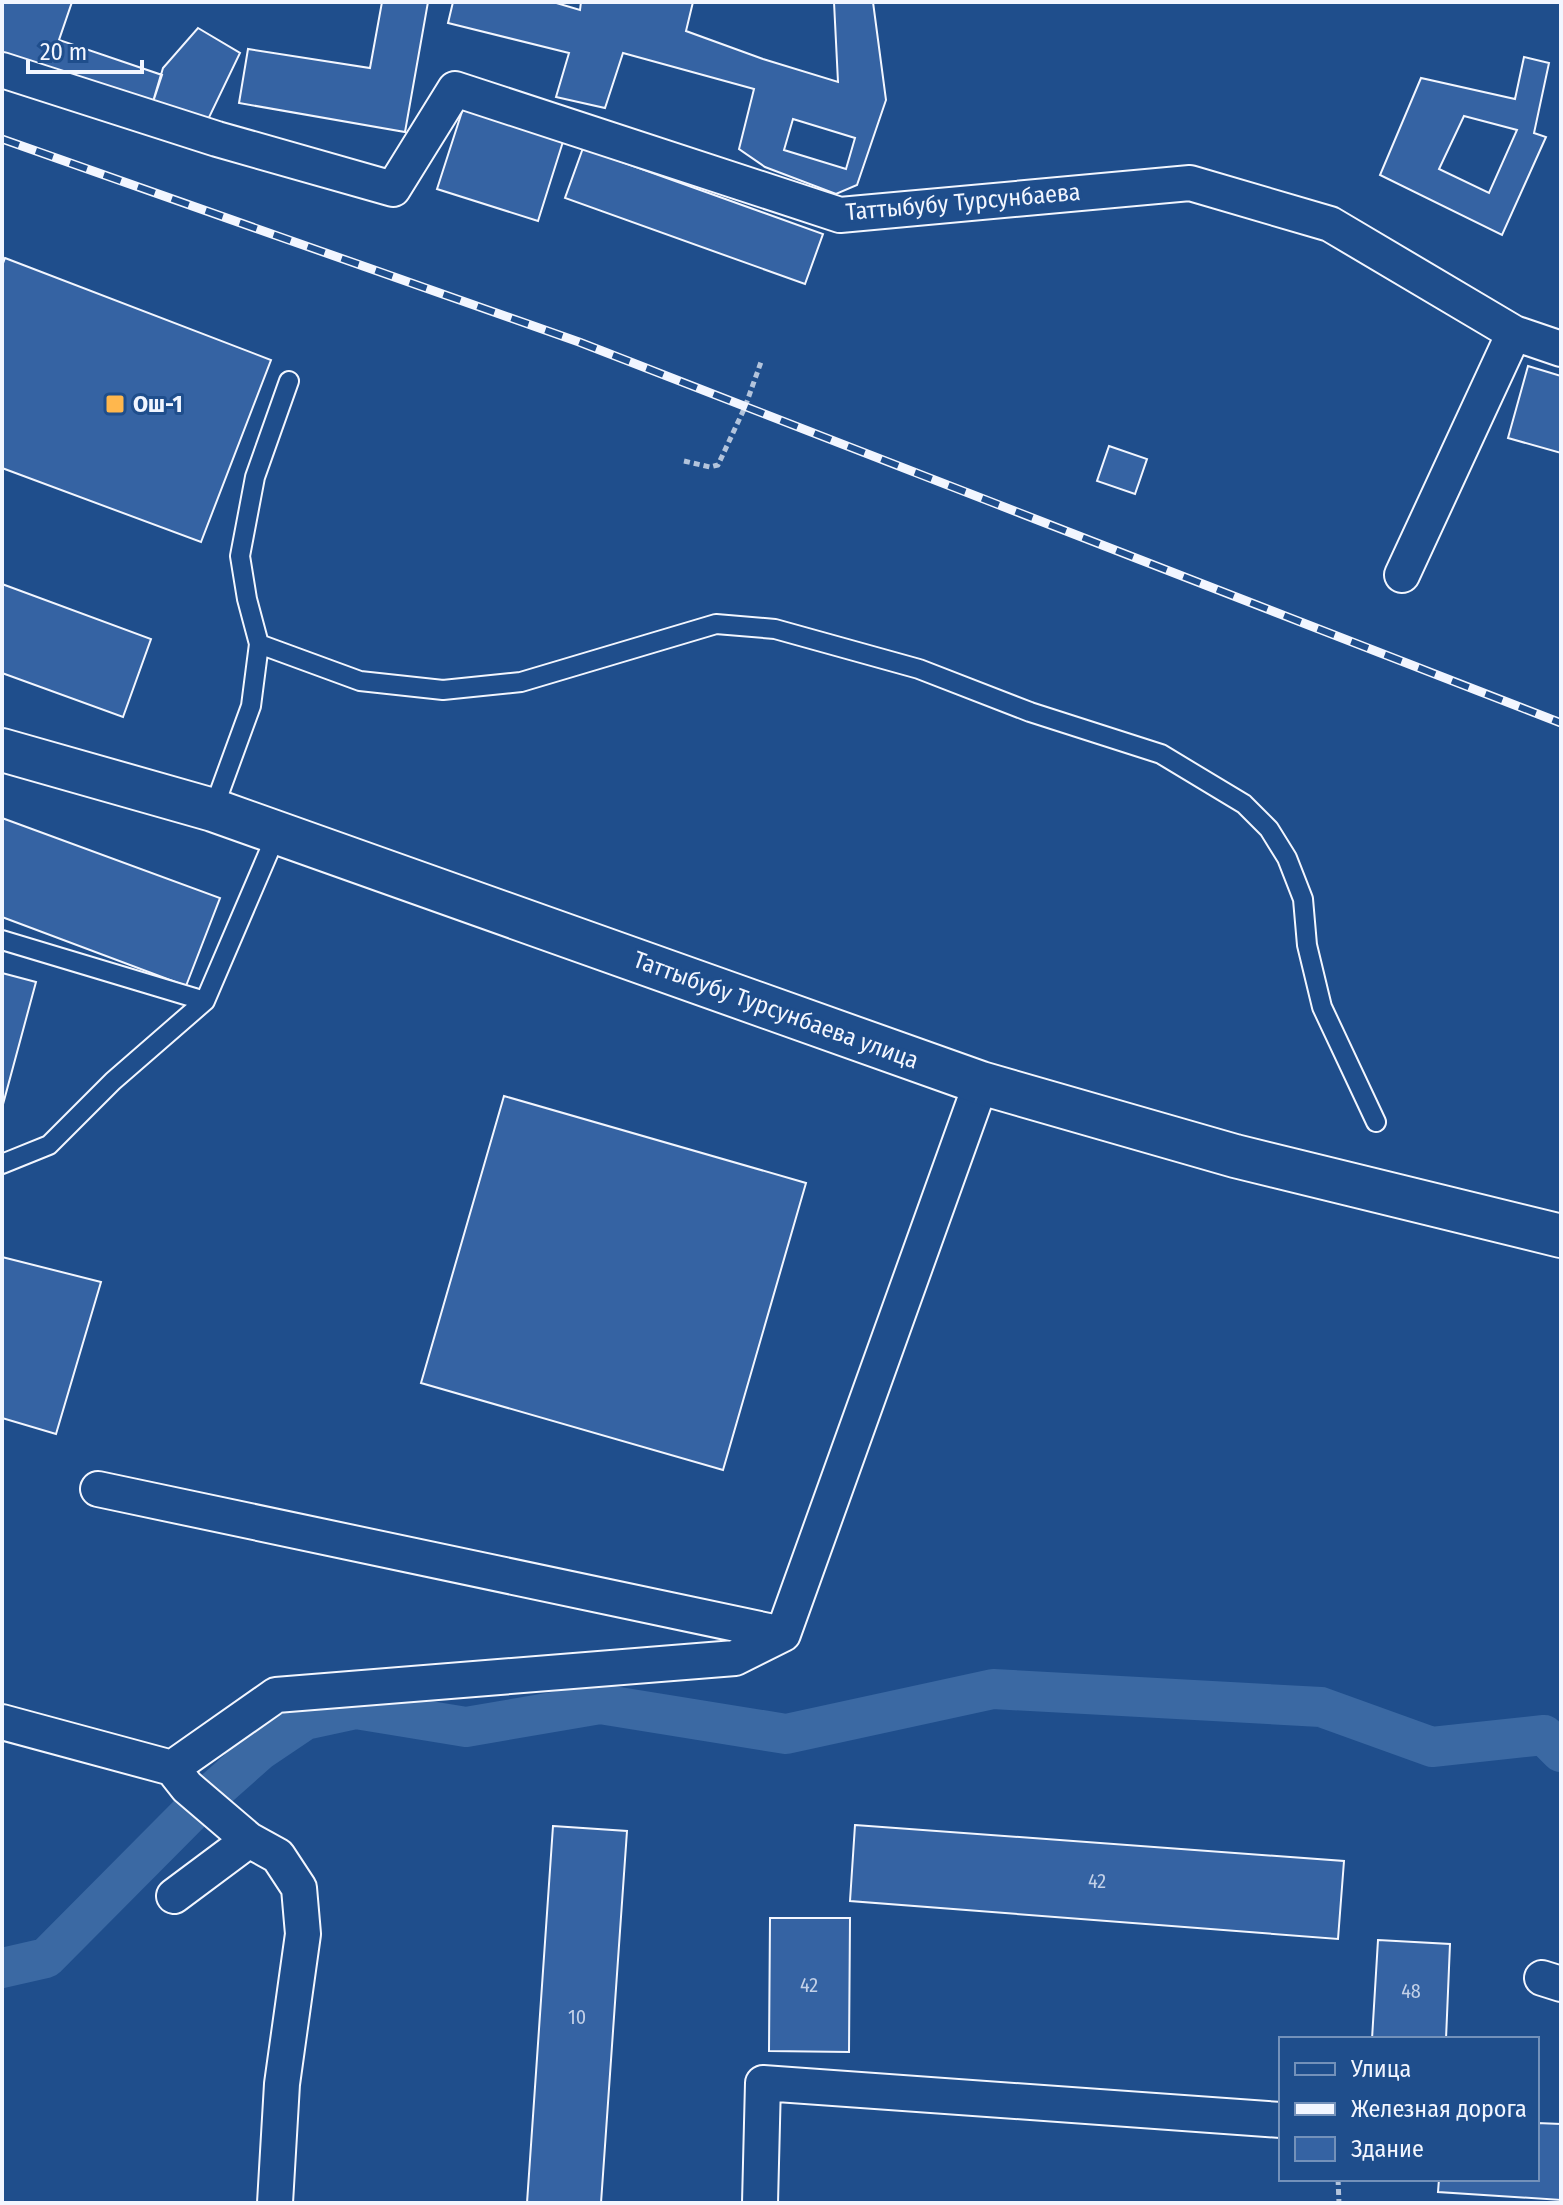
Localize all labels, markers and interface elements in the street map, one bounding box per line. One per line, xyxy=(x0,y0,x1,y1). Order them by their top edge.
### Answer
scale bar xyxy=(28,24,142,74)
text: 20 m xyxy=(40,38,87,66)
street label: Таттыбубу Турсунбаева xyxy=(844,178,1082,226)
place label: Ош-1 xyxy=(133,390,183,418)
marker: Ош-1 xyxy=(104,393,126,415)
street label: Таттыбубу Турсунбаева улица xyxy=(630,945,922,1075)
house number: 42 xyxy=(1088,1869,1106,1893)
house number: 42 xyxy=(800,1973,818,1997)
house number: 48 xyxy=(1401,1979,1421,2003)
house number: 10 xyxy=(568,2005,586,2029)
legend xyxy=(1279,2037,1539,2181)
text: Улица xyxy=(1350,2055,1411,2083)
text: Железная дорога xyxy=(1351,2095,1527,2123)
text: Здание xyxy=(1351,2135,1424,2163)

